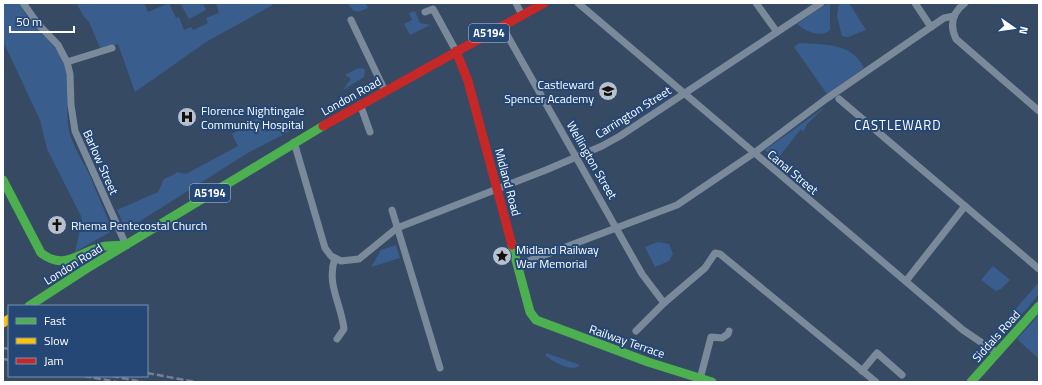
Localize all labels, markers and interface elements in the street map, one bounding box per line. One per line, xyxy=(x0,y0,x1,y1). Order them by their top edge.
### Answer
scale bar xyxy=(10,8,74,34)
north arrow xyxy=(994,8,1034,48)
text: 50 m xyxy=(16,12,42,31)
road number: A5194 xyxy=(469,24,509,42)
text: N xyxy=(1015,25,1032,36)
street label: London Road xyxy=(317,72,385,120)
place label: Castleward Spencer Academy xyxy=(504,75,594,108)
school or university icon: Castleward Spencer Academy xyxy=(597,80,619,102)
street label: Carrington Street xyxy=(591,81,675,143)
place label: Florence Nightingale Community Hospital xyxy=(201,101,304,134)
hospital icon: Florence Nightingale Community Hospital xyxy=(176,106,198,128)
district label: CASTLEWARD xyxy=(854,115,942,135)
street label: Wellington Street xyxy=(562,117,623,203)
street label: Barlow Street xyxy=(78,126,124,198)
street label: Canal Street xyxy=(763,145,823,199)
street label: Midland Road xyxy=(490,146,526,218)
road number: A5194 xyxy=(190,184,230,202)
church icon: Rhema Pentecostal Church xyxy=(46,214,68,236)
place label: Rhema Pentecostal Church xyxy=(71,216,207,235)
street label: London Road xyxy=(40,238,106,290)
place label: Midland Railway War Memorial xyxy=(516,240,599,273)
place icon: Midland Railway War Memorial xyxy=(491,245,513,267)
legend xyxy=(8,305,148,377)
street label: Siddals Road xyxy=(967,306,1025,366)
text: Fast xyxy=(44,311,67,330)
street label: Railway Terrace xyxy=(587,319,667,363)
text: Slow xyxy=(44,331,69,350)
text: Jam xyxy=(44,351,64,370)

